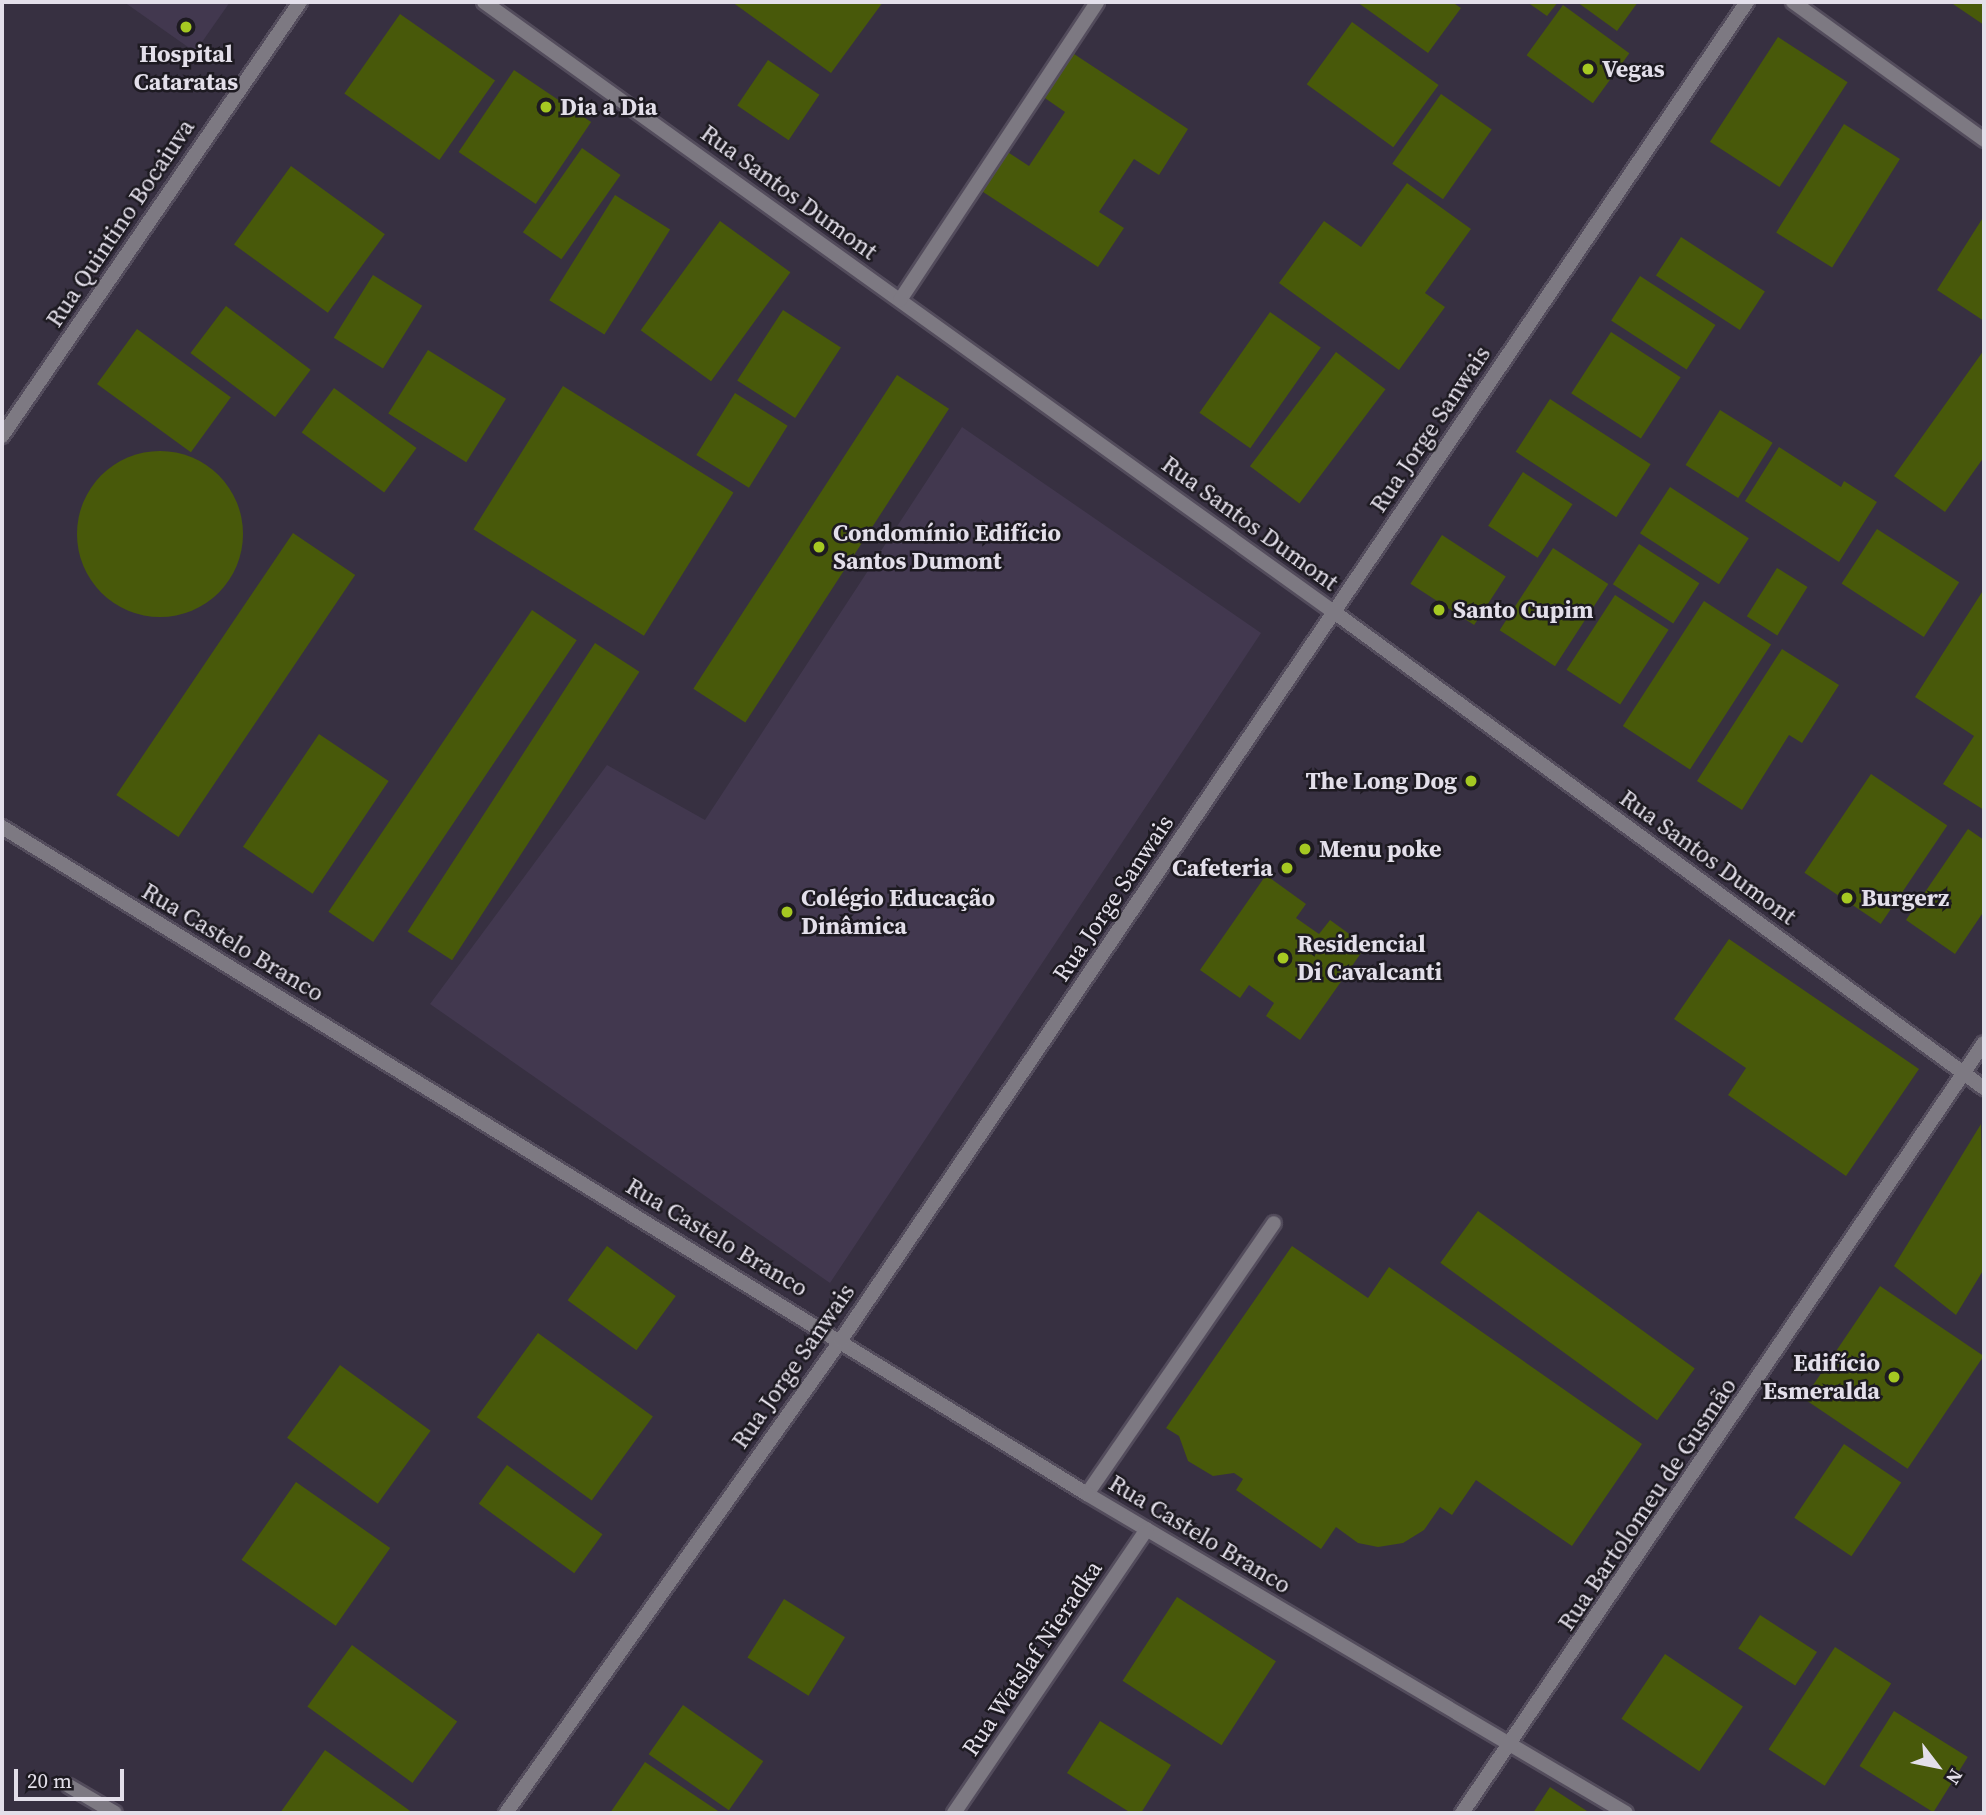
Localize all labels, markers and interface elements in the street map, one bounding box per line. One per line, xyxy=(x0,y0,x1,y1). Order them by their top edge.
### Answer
marker: Hospital Cataratas xyxy=(176,17,196,37)
place label: Hospital Cataratas xyxy=(134,40,238,96)
place label: Vegas xyxy=(1602,55,1665,83)
marker: Vegas xyxy=(1580,61,1596,77)
place label: Dia a Dia xyxy=(560,93,658,121)
marker: Dia a Dia xyxy=(538,99,554,115)
street label: Rua Quintino Bocaiuva xyxy=(40,113,200,333)
street label: Rua Santos Dumont xyxy=(695,118,883,266)
street label: Rua Jorge Sanwais xyxy=(1364,340,1496,518)
street label: Rua Santos Dumont xyxy=(1156,449,1344,597)
place label: Condomínio Edifício Santos Dumont xyxy=(833,519,1061,575)
marker: Condomínio Edifício Santos Dumont xyxy=(811,539,827,555)
place label: Santo Cupim xyxy=(1453,596,1594,624)
marker: Santo Cupim xyxy=(1431,602,1447,618)
place label: The Long Dog xyxy=(1305,767,1457,795)
marker: The Long Dog xyxy=(1463,773,1479,789)
street label: Rua Santos Dumont xyxy=(1614,783,1802,931)
street label: Rua Jorge Sanwais xyxy=(1047,809,1179,987)
place label: Menu poke xyxy=(1319,835,1441,863)
marker: Menu poke xyxy=(1297,841,1313,857)
place label: Cafeteria xyxy=(1172,854,1273,882)
marker: Cafeteria xyxy=(1279,860,1295,876)
street label: Rua Castelo Branco xyxy=(137,876,329,1008)
place label: Colégio Educação Dinâmica xyxy=(801,884,995,940)
place label: Burgerz xyxy=(1861,884,1949,912)
marker: Burgerz xyxy=(1839,890,1855,906)
marker: Colégio Educação Dinâmica xyxy=(779,904,795,920)
place label: Residencial Di Cavalcanti xyxy=(1297,930,1442,986)
marker: Residencial Di Cavalcanti xyxy=(1275,950,1291,966)
street label: Rua Castelo Branco xyxy=(621,1171,813,1303)
street label: Rua Jorge Sanwais xyxy=(725,1278,861,1454)
place label: Edifício Esmeralda xyxy=(1763,1349,1880,1405)
marker: Edifício Esmeralda xyxy=(1886,1369,1902,1385)
street label: Rua Bartolomeu de Gusmão xyxy=(1552,1372,1742,1636)
street label: Rua Castelo Branco xyxy=(1104,1468,1296,1600)
street label: Rua Watslaf Nieradka xyxy=(956,1555,1108,1761)
north arrow xyxy=(1902,1731,1972,1801)
scale bar xyxy=(18,1756,128,1800)
text: N xyxy=(1940,1764,1970,1790)
text: 20 m xyxy=(27,1766,72,1795)

